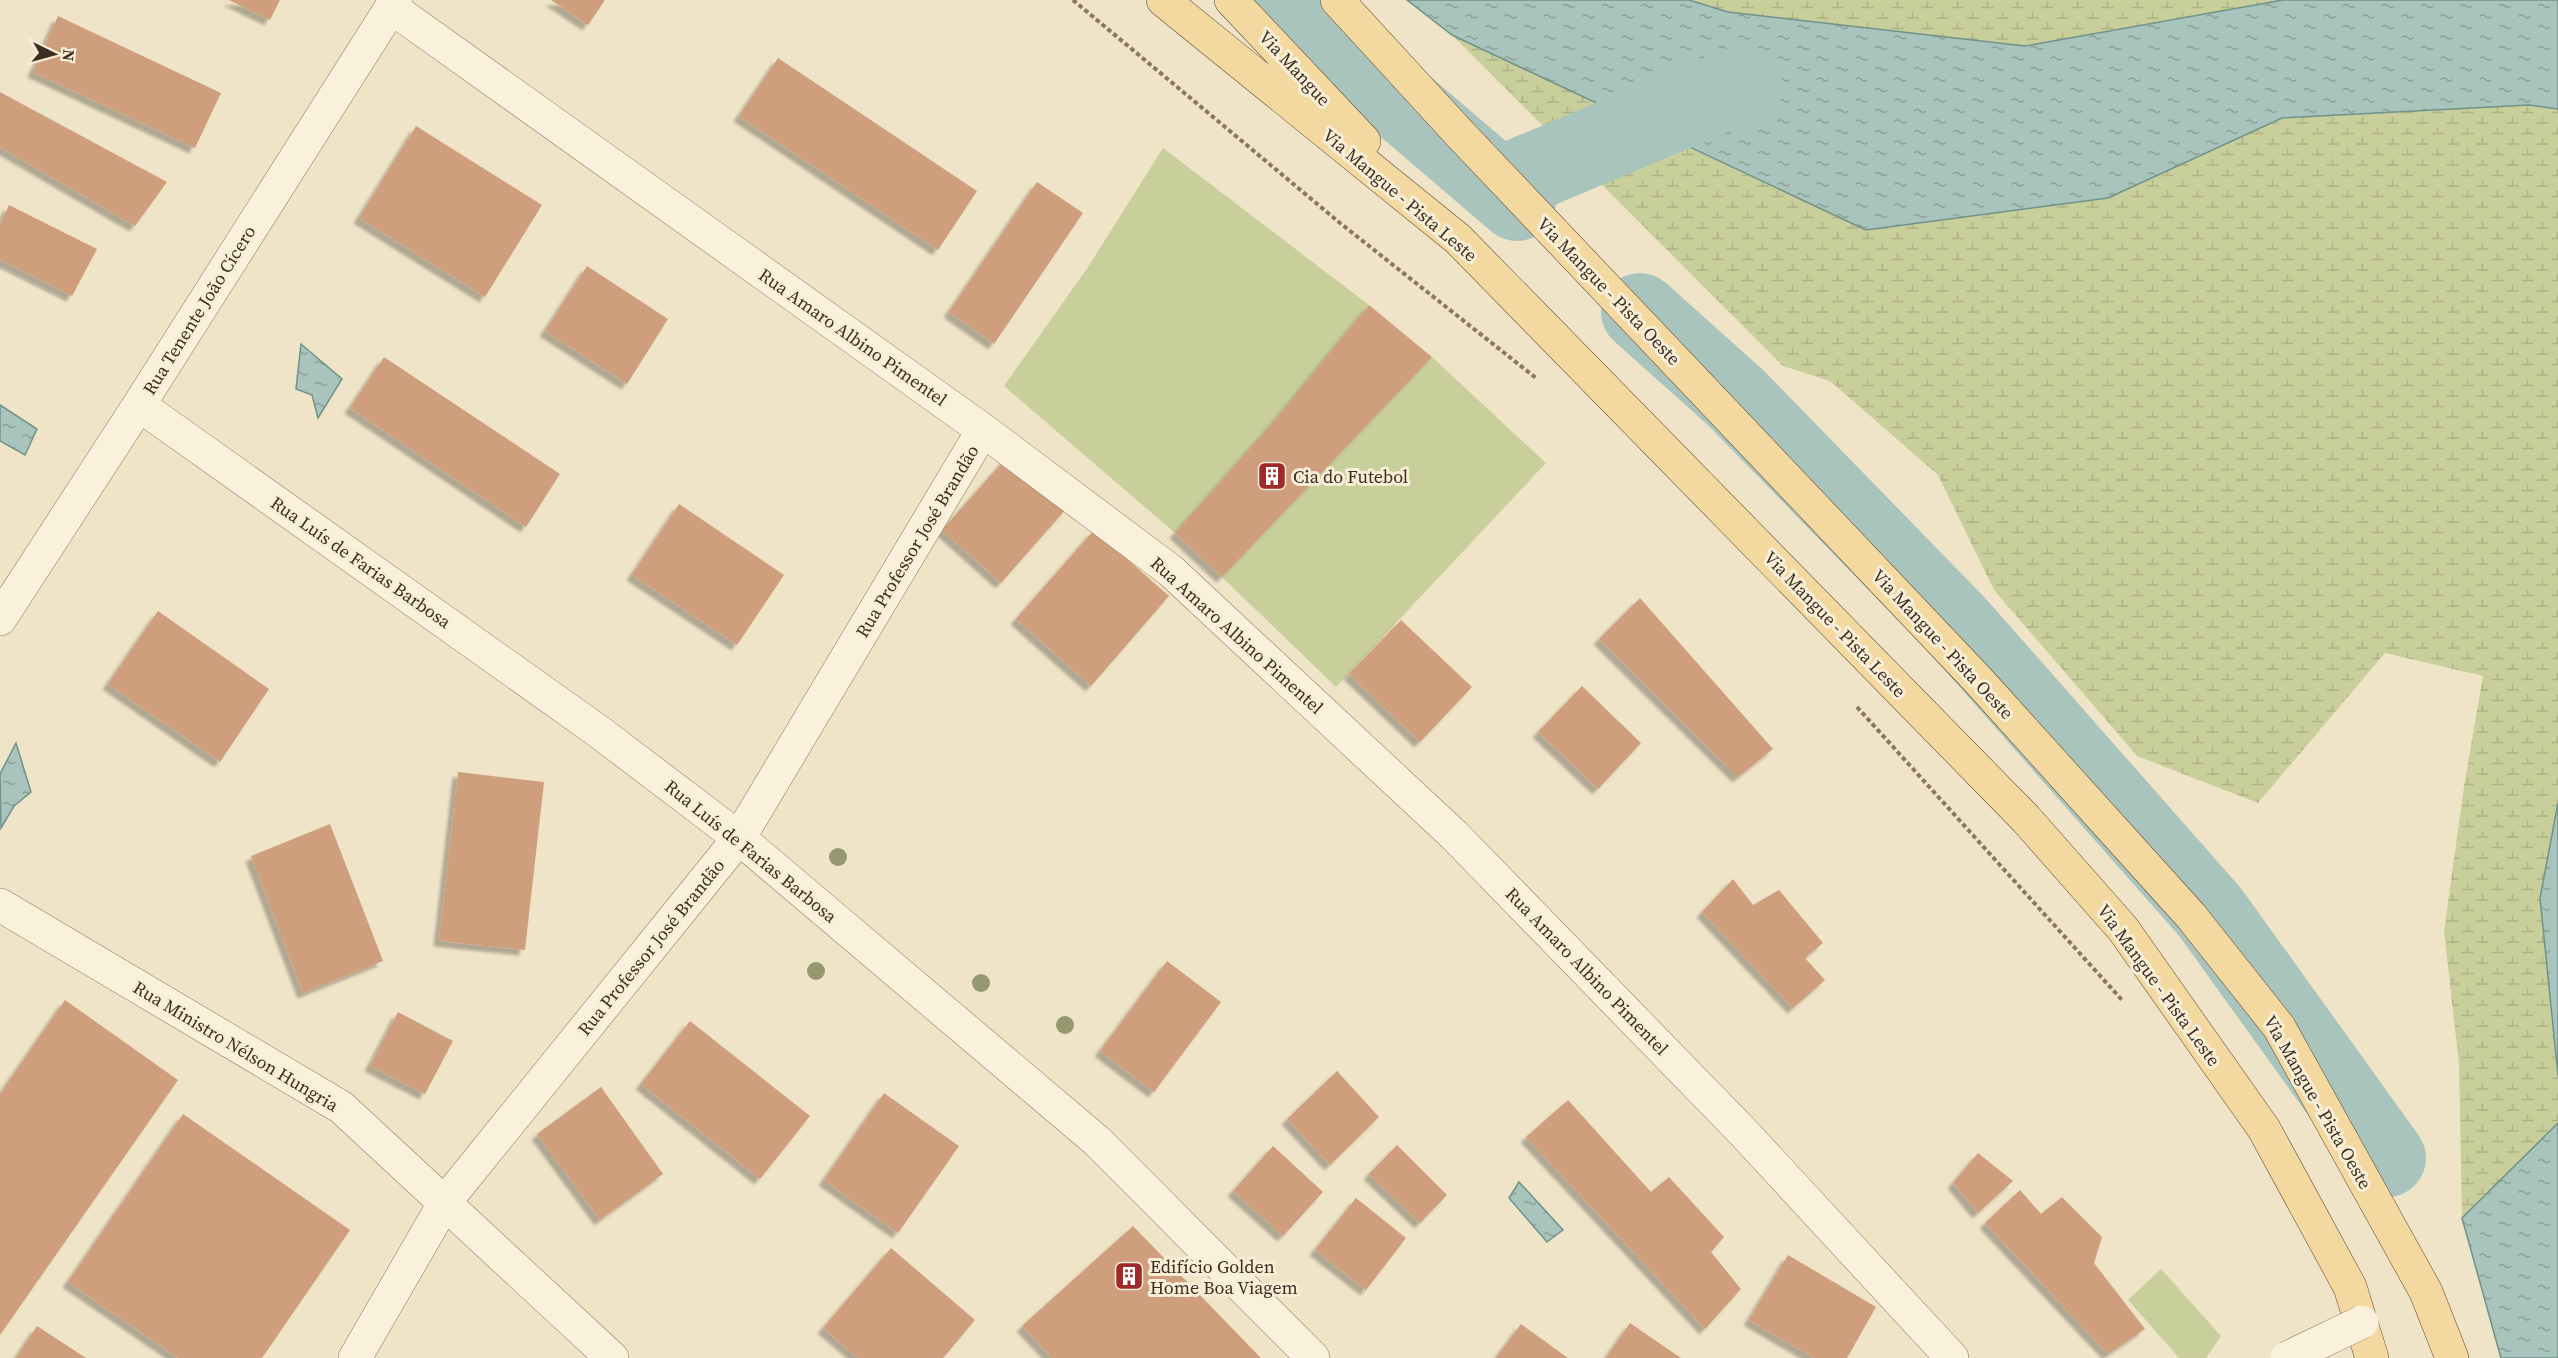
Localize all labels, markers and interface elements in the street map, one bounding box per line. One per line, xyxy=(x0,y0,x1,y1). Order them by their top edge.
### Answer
north arrow xyxy=(24,24,84,84)
street label: Via Mangue xyxy=(1253,25,1337,111)
text: N xyxy=(57,49,80,62)
street label: Via Mangue - Pista Leste xyxy=(1317,123,1483,267)
street label: Via Mangue - Pista Oeste xyxy=(1532,211,1686,371)
street label: Rua Tenente João Cícero xyxy=(137,220,261,399)
street label: Rua Amaro Albino Pimentel xyxy=(754,262,952,412)
street label: Rua Professor José Brandão xyxy=(849,440,985,642)
building icon: Cia do Futebol xyxy=(1256,460,1288,492)
place label: Cia do Futebol xyxy=(1293,464,1408,489)
street label: Rua Luís de Farias Barbosa xyxy=(266,490,457,634)
street label: Via Mangue - Pista Leste xyxy=(1758,545,1912,703)
street label: Rua Amaro Albino Pimentel xyxy=(1145,551,1329,719)
street label: Via Mangue - Pista Oeste xyxy=(1867,563,2019,725)
street label: Rua Luís de Farias Barbosa xyxy=(660,774,843,929)
street label: Rua Professor José Brandão xyxy=(572,853,730,1041)
street label: Rua Amaro Albino Pimentel xyxy=(1500,881,1674,1061)
street label: Via Mangue - Pista Leste xyxy=(2092,899,2226,1071)
street label: Rua Ministro Nélson Hungria xyxy=(129,975,344,1118)
street label: Via Mangue - Pista Oeste xyxy=(2258,1010,2378,1194)
place label: Edifício Golden Home Boa Viagem xyxy=(1150,1254,1298,1300)
building icon: Edifício Golden Home Boa Viagem xyxy=(1113,1260,1145,1292)

